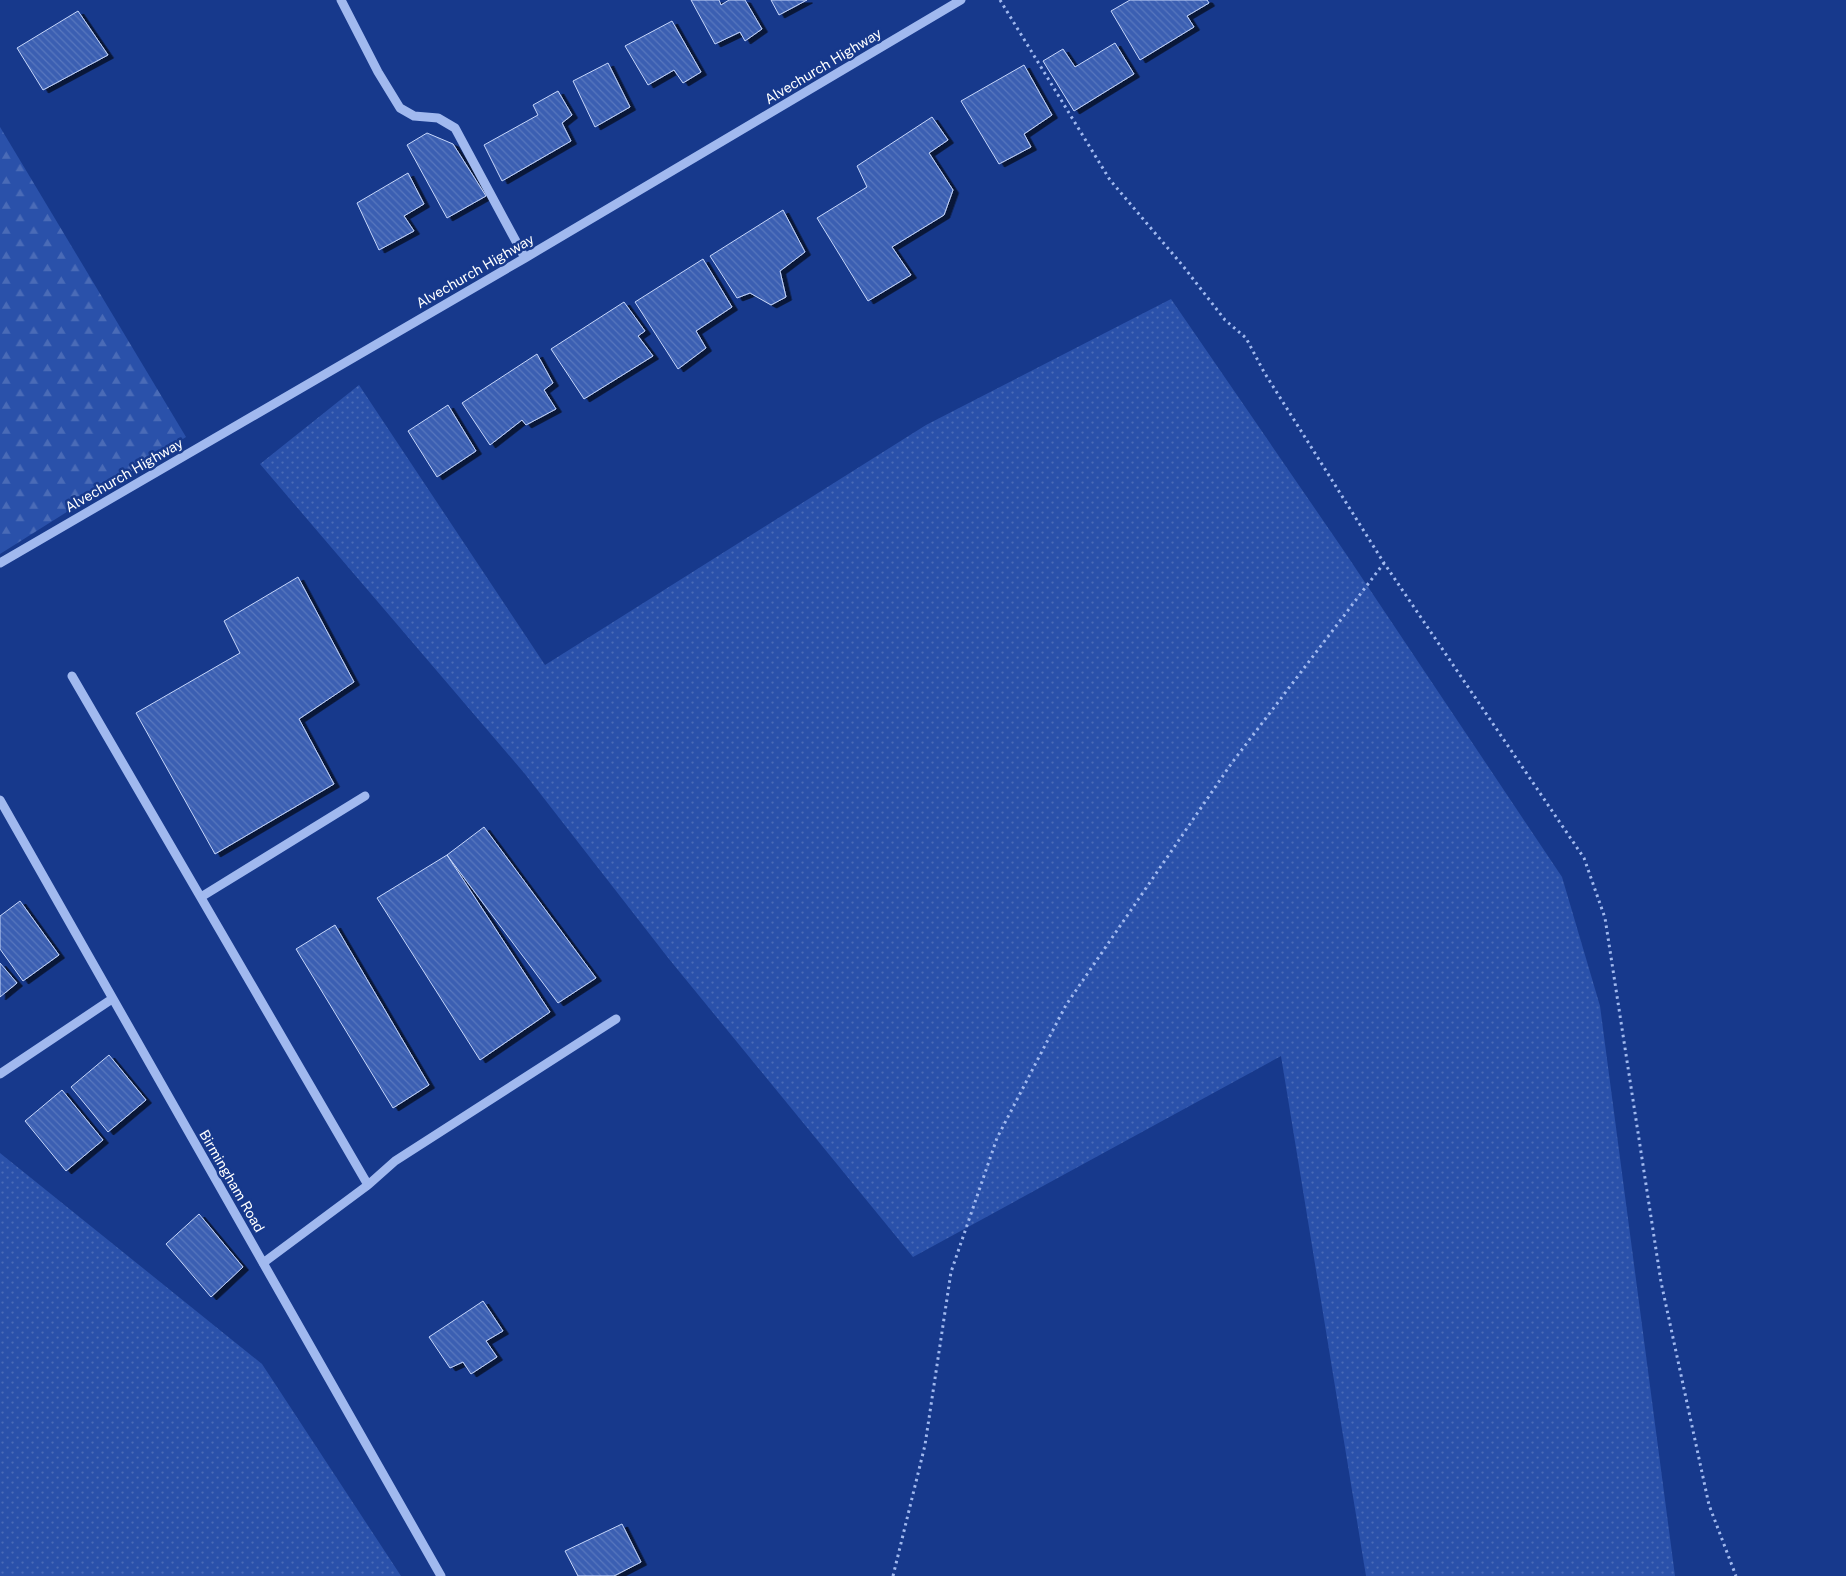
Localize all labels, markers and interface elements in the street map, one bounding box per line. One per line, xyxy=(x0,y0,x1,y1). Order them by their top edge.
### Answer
street label: Alvechurch Highway xyxy=(762,25,885,107)
street label: Alvechurch Highway xyxy=(413,230,537,311)
street label: Alvechurch Highway xyxy=(62,434,186,515)
street label: Birmingham Road xyxy=(196,1127,268,1235)

